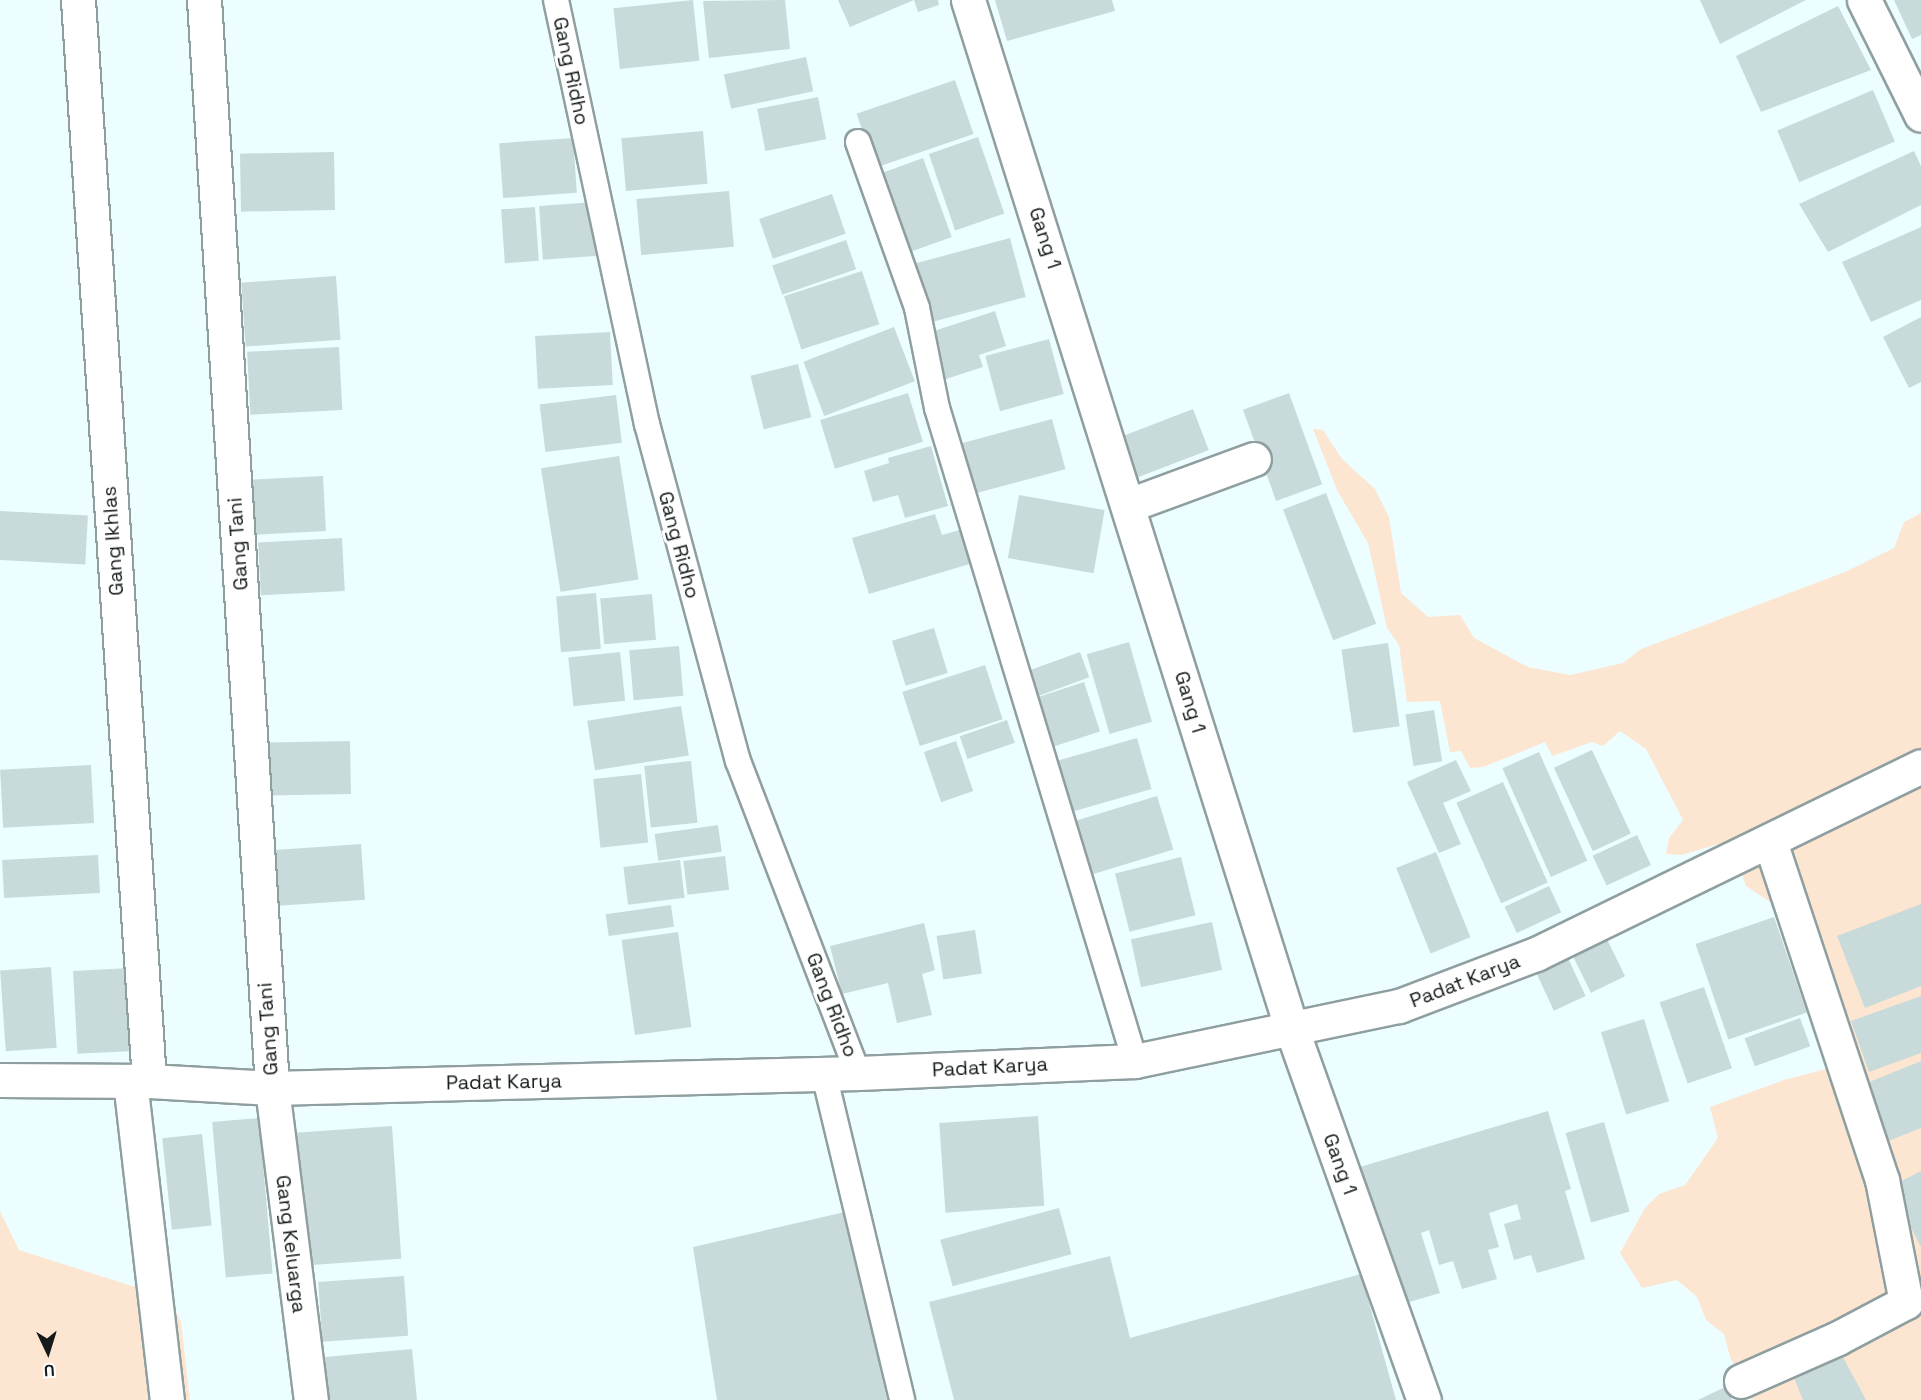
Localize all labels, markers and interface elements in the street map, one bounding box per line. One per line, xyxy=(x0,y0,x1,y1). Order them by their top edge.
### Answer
street label: Gang Ridho xyxy=(548,15,594,127)
street label: Gang 1 xyxy=(1024,204,1066,272)
street label: Gang Ikhlas xyxy=(97,485,129,597)
street label: Gang Ridho xyxy=(653,489,705,601)
street label: Gang Tani xyxy=(223,496,253,592)
street label: Gang 1 xyxy=(1169,668,1211,736)
street label: Gang Ridho xyxy=(801,949,863,1061)
street label: Padat Karya xyxy=(1407,949,1523,1013)
street label: Gang Tani xyxy=(253,981,283,1077)
street label: Padat Karya xyxy=(931,1052,1049,1082)
street label: Padat Karya xyxy=(446,1069,562,1095)
street label: Gang 1 xyxy=(1318,1130,1362,1198)
street label: Gang Keluarga xyxy=(271,1174,311,1314)
north arrow xyxy=(18,1322,78,1382)
text: U xyxy=(43,1360,55,1381)

